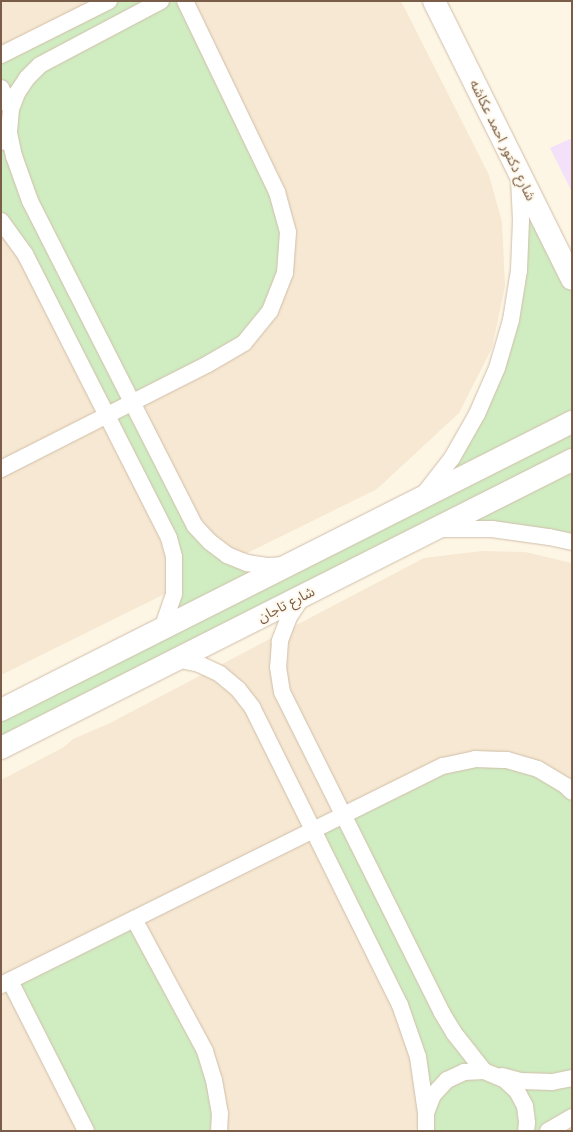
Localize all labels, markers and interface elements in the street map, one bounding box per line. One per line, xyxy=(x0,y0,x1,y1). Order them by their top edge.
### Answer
street label: شارع دكتور احمد عكاشه xyxy=(466,77,540,203)
street label: شارع تاجان xyxy=(255,583,317,625)

